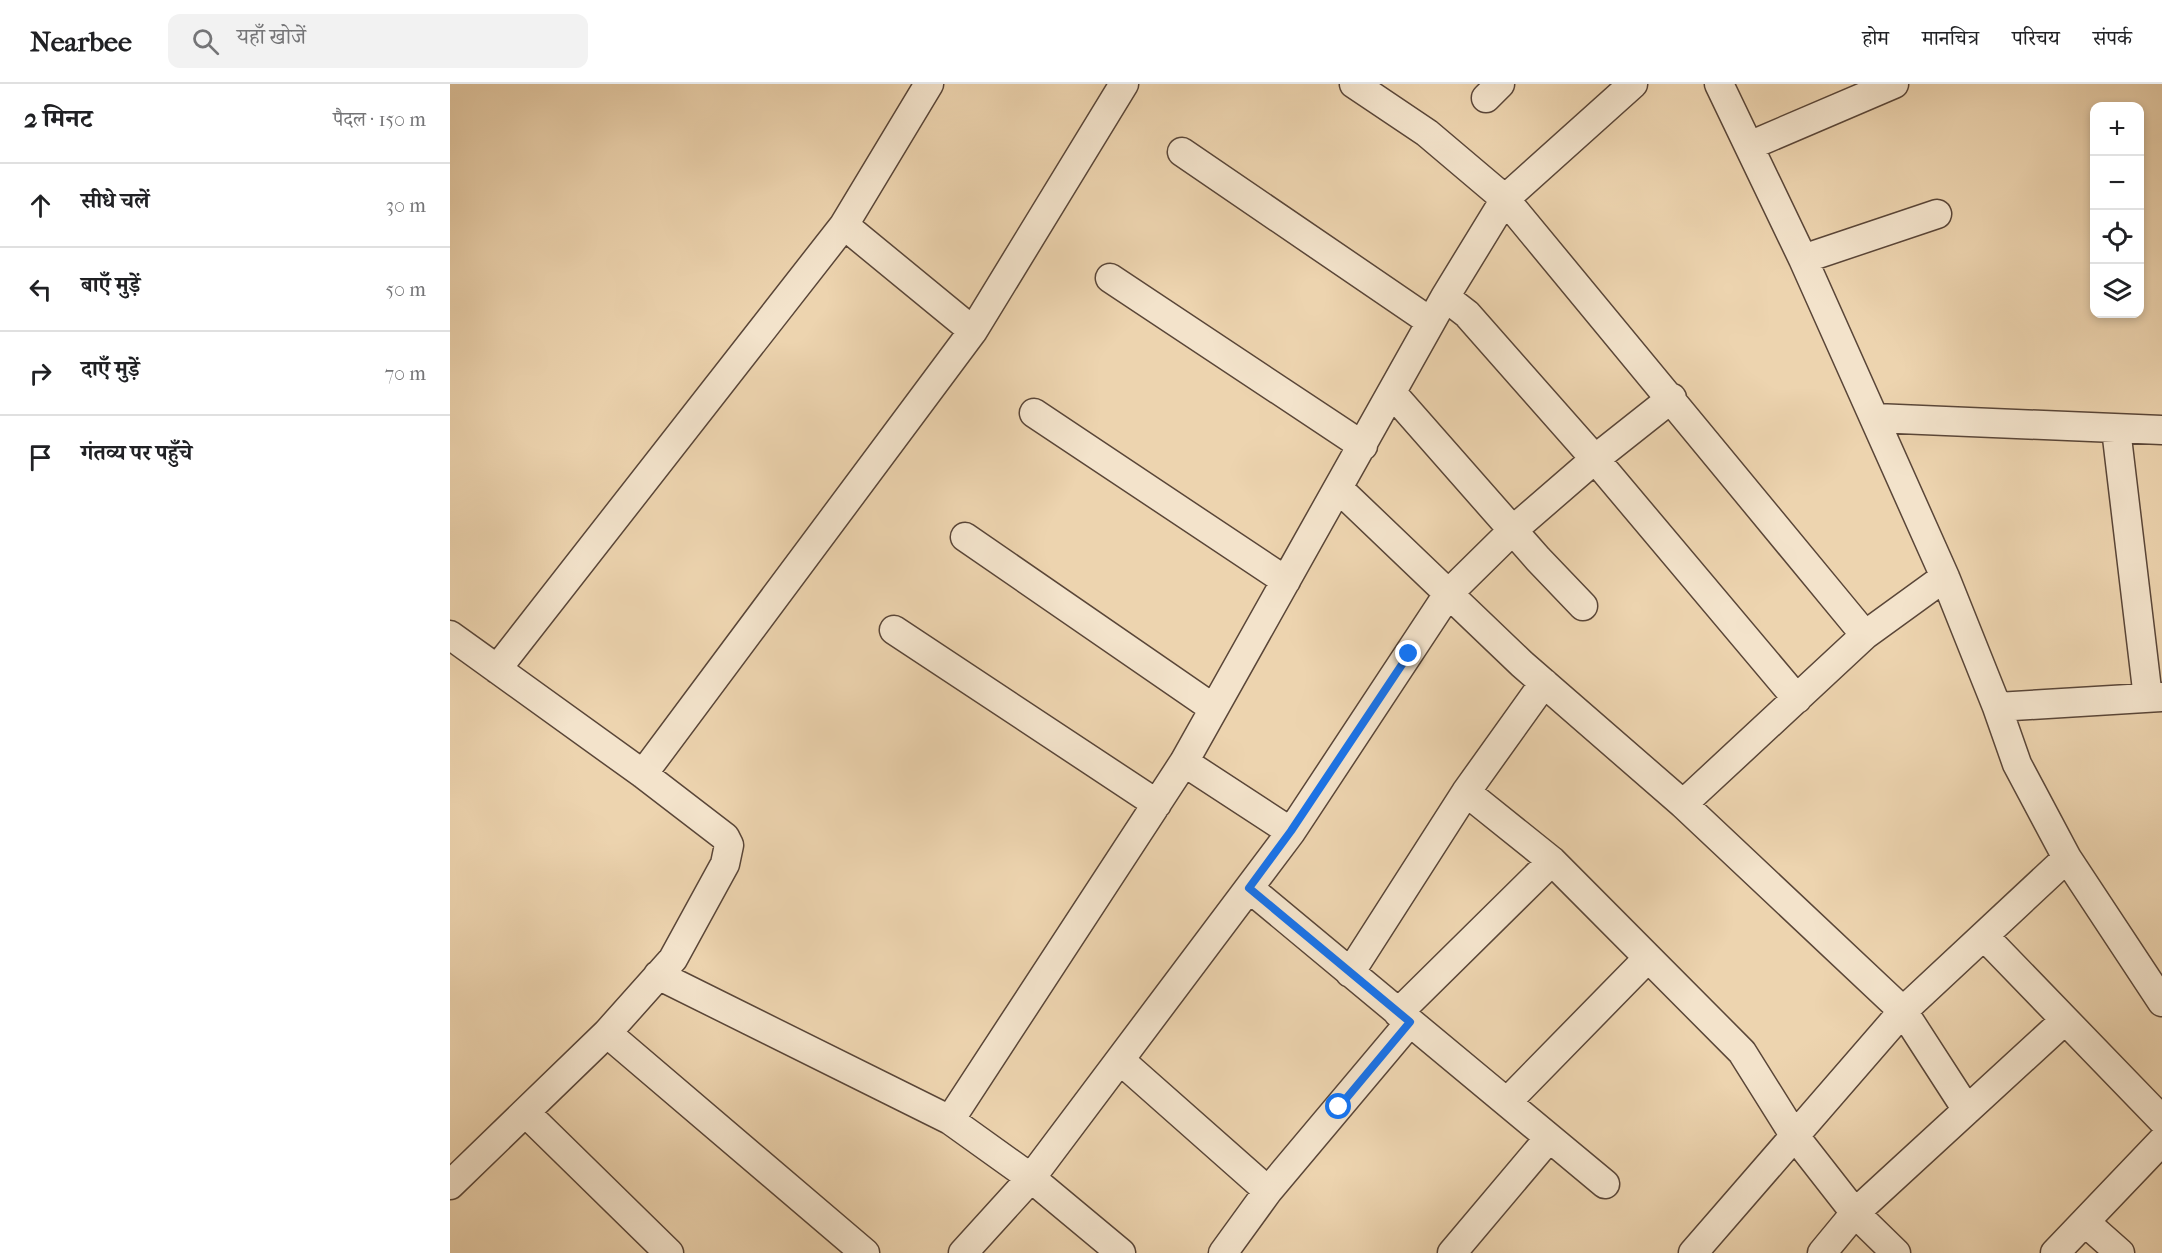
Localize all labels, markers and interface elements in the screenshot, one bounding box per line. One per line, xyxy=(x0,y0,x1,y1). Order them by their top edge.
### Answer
search box xyxy=(168,14,588,68)
text: यहाँ खोजें xyxy=(237,24,306,50)
text: Nearbee xyxy=(30,25,132,58)
icon: search xyxy=(189,25,222,58)
text: होम xyxy=(1862,26,1889,50)
text: मानचित्र xyxy=(1922,26,1979,50)
text: परिचय xyxy=(2012,26,2060,50)
text: संपर्क xyxy=(2093,26,2132,50)
map controls xyxy=(2090,102,2144,318)
button: + xyxy=(2090,102,2144,156)
text: 2 मिनट xyxy=(24,103,92,134)
text: पैदल · 150 m xyxy=(333,108,426,131)
button: − xyxy=(2090,156,2144,210)
text: सीधे चलें xyxy=(81,188,150,214)
icon: ahead xyxy=(24,189,57,222)
text: 30 m xyxy=(386,194,426,217)
button: locate xyxy=(2090,210,2144,264)
button: layers xyxy=(2090,264,2144,318)
text: बाएँ मुड़ें xyxy=(81,272,140,298)
icon: left xyxy=(24,273,57,306)
text: 50 m xyxy=(385,278,426,301)
text: दाएँ मुड़ें xyxy=(81,356,140,382)
icon: right xyxy=(24,357,57,390)
text: 70 m xyxy=(384,362,426,385)
text: गंतव्य पर पहुँचे xyxy=(81,440,192,466)
icon: arrive xyxy=(24,441,57,474)
route end xyxy=(1395,640,1421,666)
route start xyxy=(1325,1093,1351,1119)

